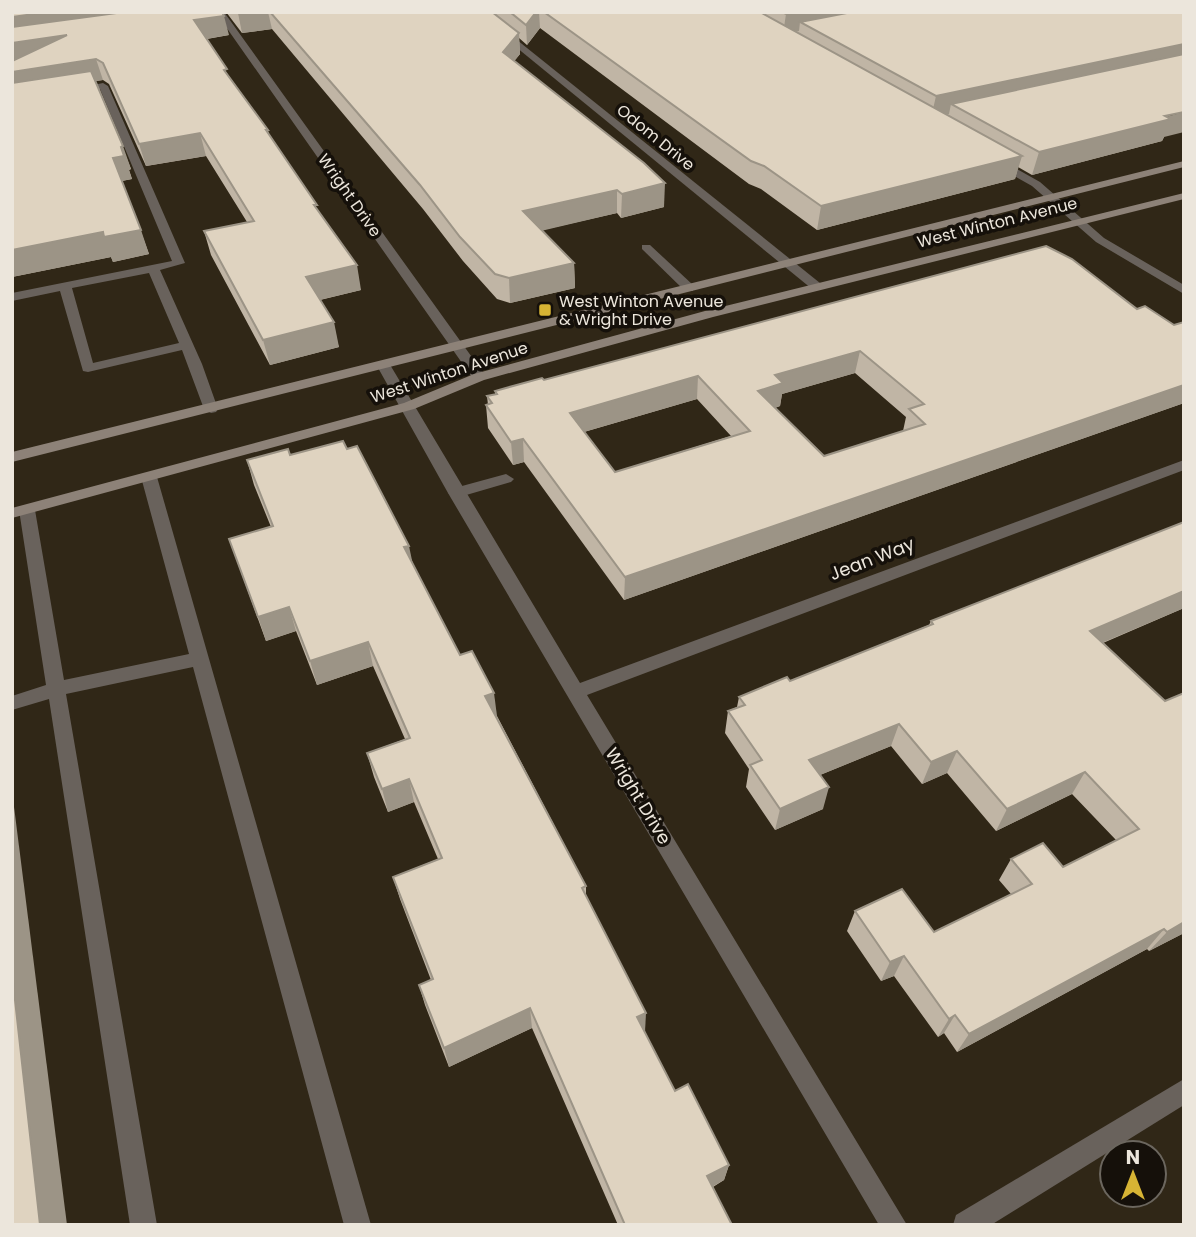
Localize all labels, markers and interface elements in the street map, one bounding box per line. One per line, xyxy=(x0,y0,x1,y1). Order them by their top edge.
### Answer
street label: Odom Drive xyxy=(612,99,700,176)
street label: Wright Drive xyxy=(312,149,387,242)
street label: West Winton Avenue xyxy=(915,191,1080,254)
place label: West Winton Avenue & Wright Drive xyxy=(559,290,724,331)
marker: West Winton Avenue & Wright Drive xyxy=(537,302,553,318)
street label: West Winton Avenue xyxy=(367,336,531,409)
street label: Jean Way xyxy=(826,531,918,586)
street label: Wright Drive xyxy=(600,743,677,849)
north arrow xyxy=(1098,1139,1168,1209)
text: N xyxy=(1126,1144,1140,1171)

